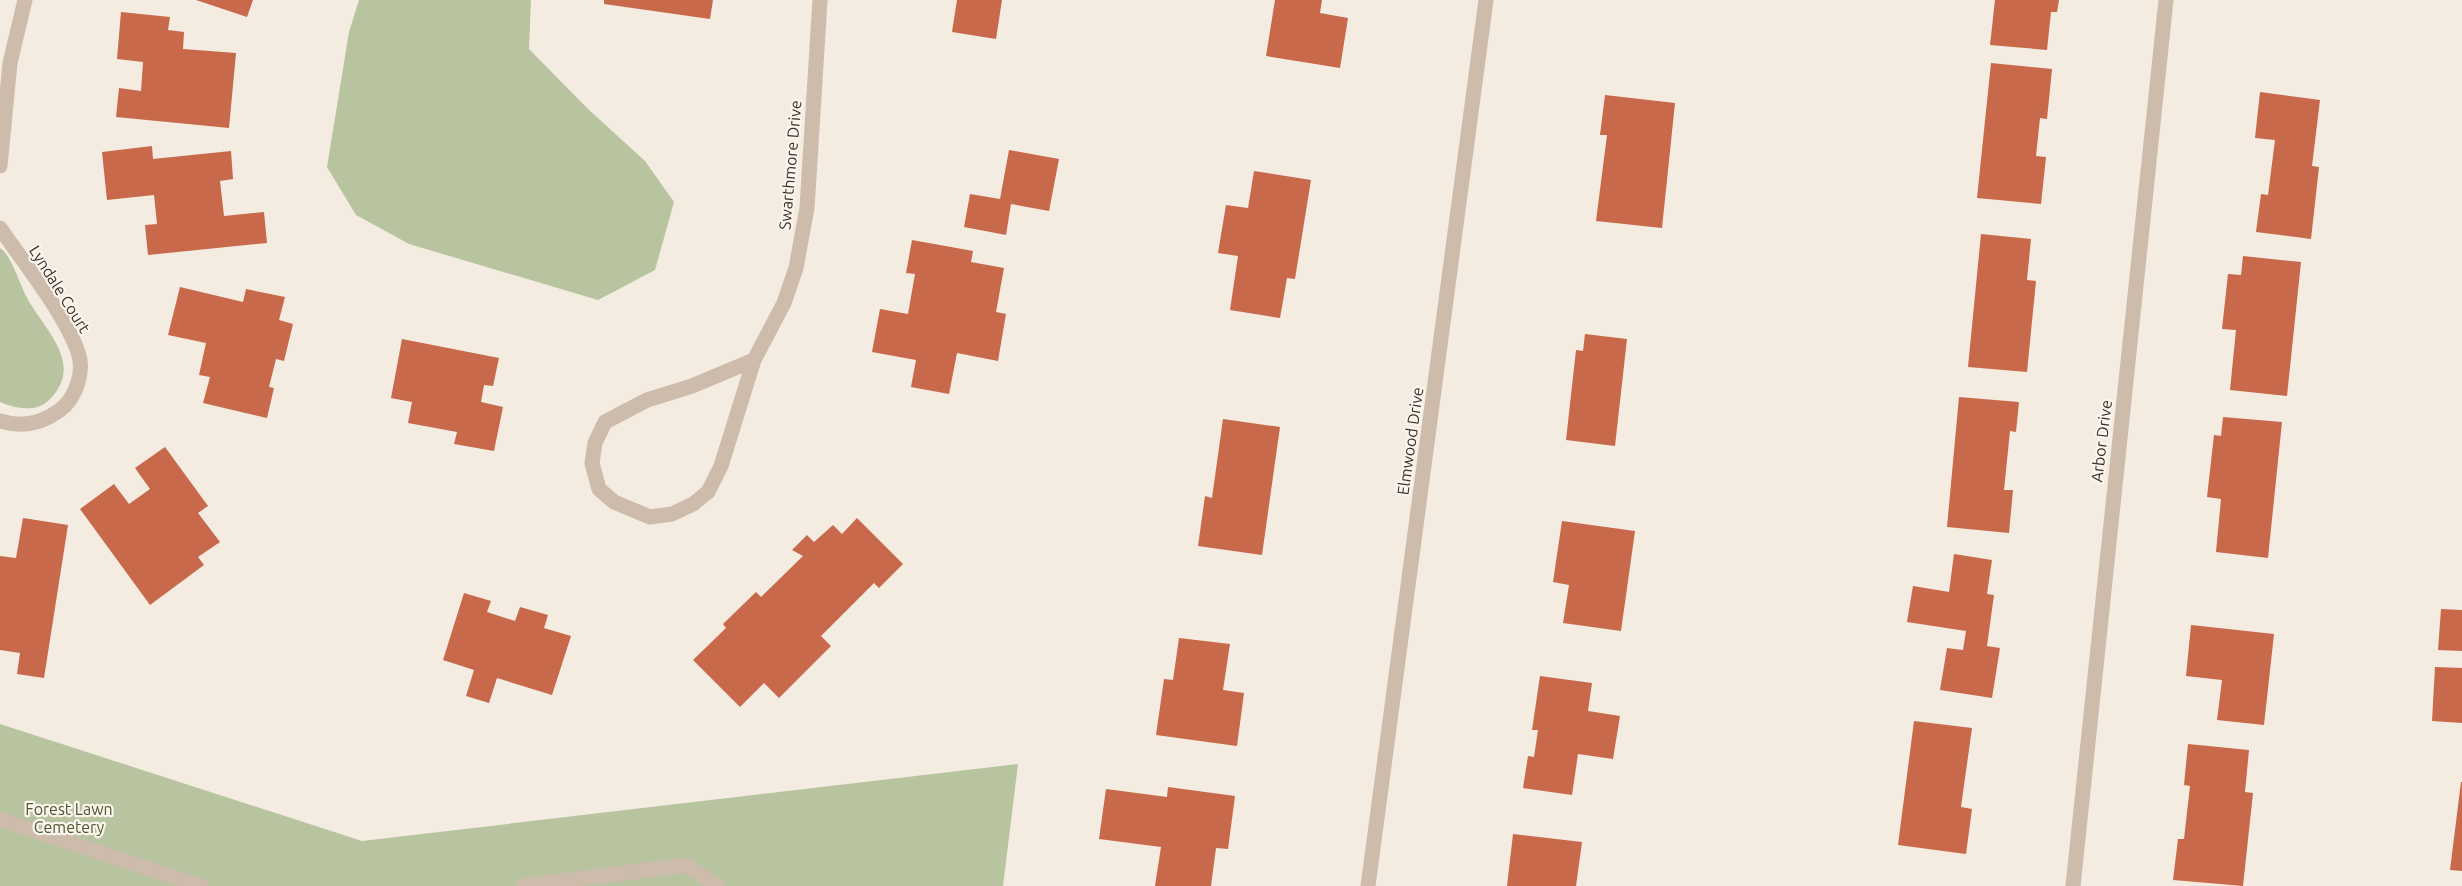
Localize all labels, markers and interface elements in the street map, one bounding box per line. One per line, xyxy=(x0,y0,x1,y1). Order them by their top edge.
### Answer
street label: Swarthmore Drive xyxy=(775,99,805,231)
street label: Lyndale Court xyxy=(26,242,94,337)
street label: Elmwood Drive xyxy=(1394,386,1426,496)
street label: Arbor Drive xyxy=(2087,399,2115,483)
park label: Forest Lawn Cemetery xyxy=(25,800,113,836)

